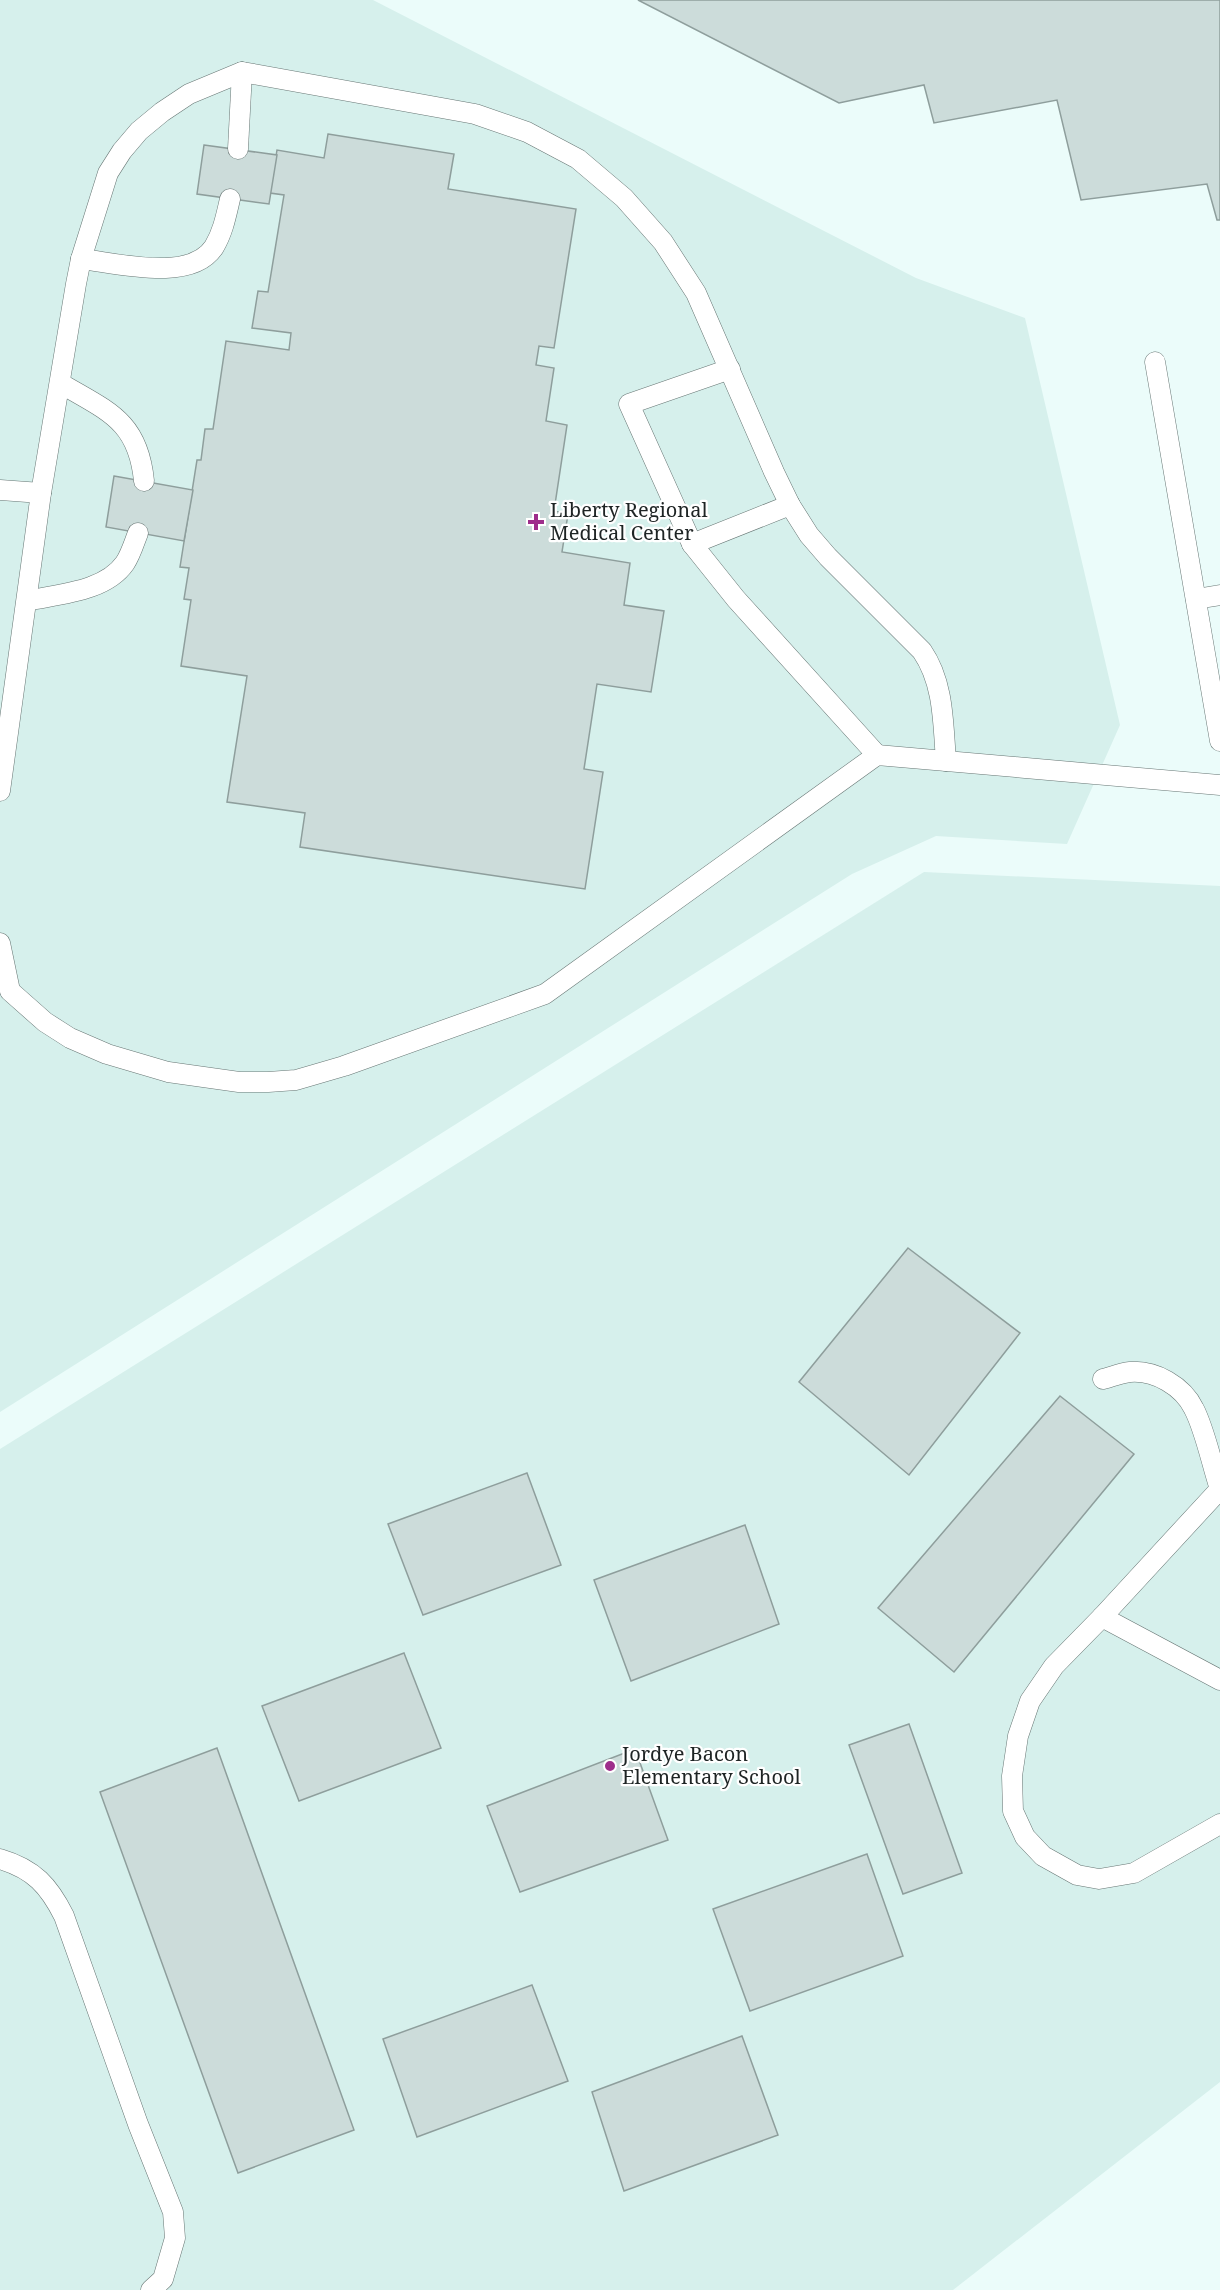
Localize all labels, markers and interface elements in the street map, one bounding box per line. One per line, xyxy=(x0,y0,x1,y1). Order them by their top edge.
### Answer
place label: Liberty Regional Medical Center xyxy=(550,496,708,546)
marker: Liberty Regional Medical Center xyxy=(527,513,545,531)
place label: Jordye Bacon Elementary School xyxy=(621,1740,801,1790)
marker: Jordye Bacon Elementary School xyxy=(603,1759,617,1773)

